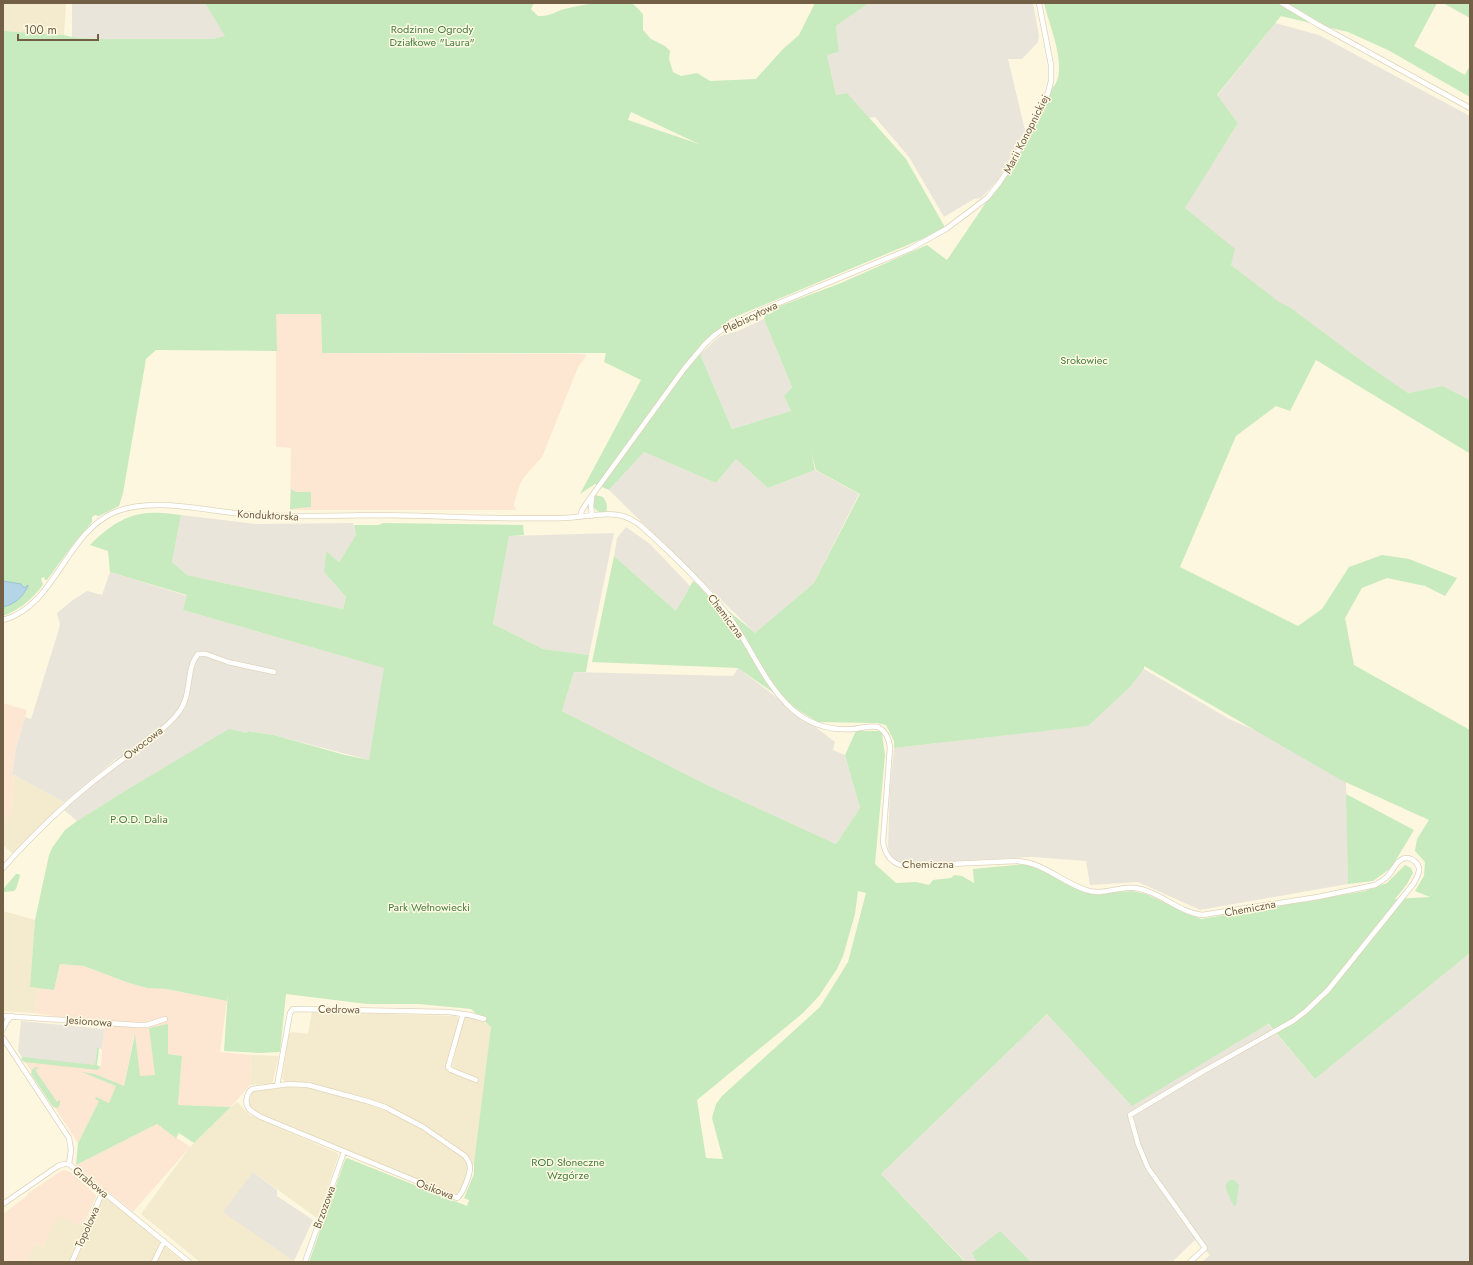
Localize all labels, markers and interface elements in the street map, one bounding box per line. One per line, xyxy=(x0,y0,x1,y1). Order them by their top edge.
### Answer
scale bar xyxy=(18,16,98,42)
text: 100 m xyxy=(24,21,57,39)
park label: Rodzinne Ogrody Działkowe "Laura" xyxy=(390,21,475,50)
street label: Marii Konopnickiej xyxy=(999,92,1053,176)
street label: Plebiscytowa xyxy=(720,297,780,337)
park label: Srokowiec xyxy=(1060,352,1108,368)
street label: Konduktorska xyxy=(237,505,299,525)
street label: Chemiczna xyxy=(704,590,748,642)
street label: Owocowa xyxy=(120,723,166,763)
park label: P.O.D. Dalia xyxy=(110,811,168,827)
street label: Chemiczna xyxy=(902,856,954,872)
street label: Chemiczna xyxy=(1223,896,1277,920)
park label: Park Wełnowiecki xyxy=(388,899,470,915)
street label: Cedrowa xyxy=(318,1001,360,1017)
street label: Jesionowa xyxy=(64,1011,113,1031)
park label: ROD Słoneczne Wzgórze xyxy=(531,1154,605,1183)
street label: Grabowa xyxy=(69,1162,113,1202)
street label: Osikowa xyxy=(414,1174,456,1204)
street label: Brzozowa xyxy=(309,1183,339,1231)
street label: Topolowa xyxy=(71,1204,103,1250)

